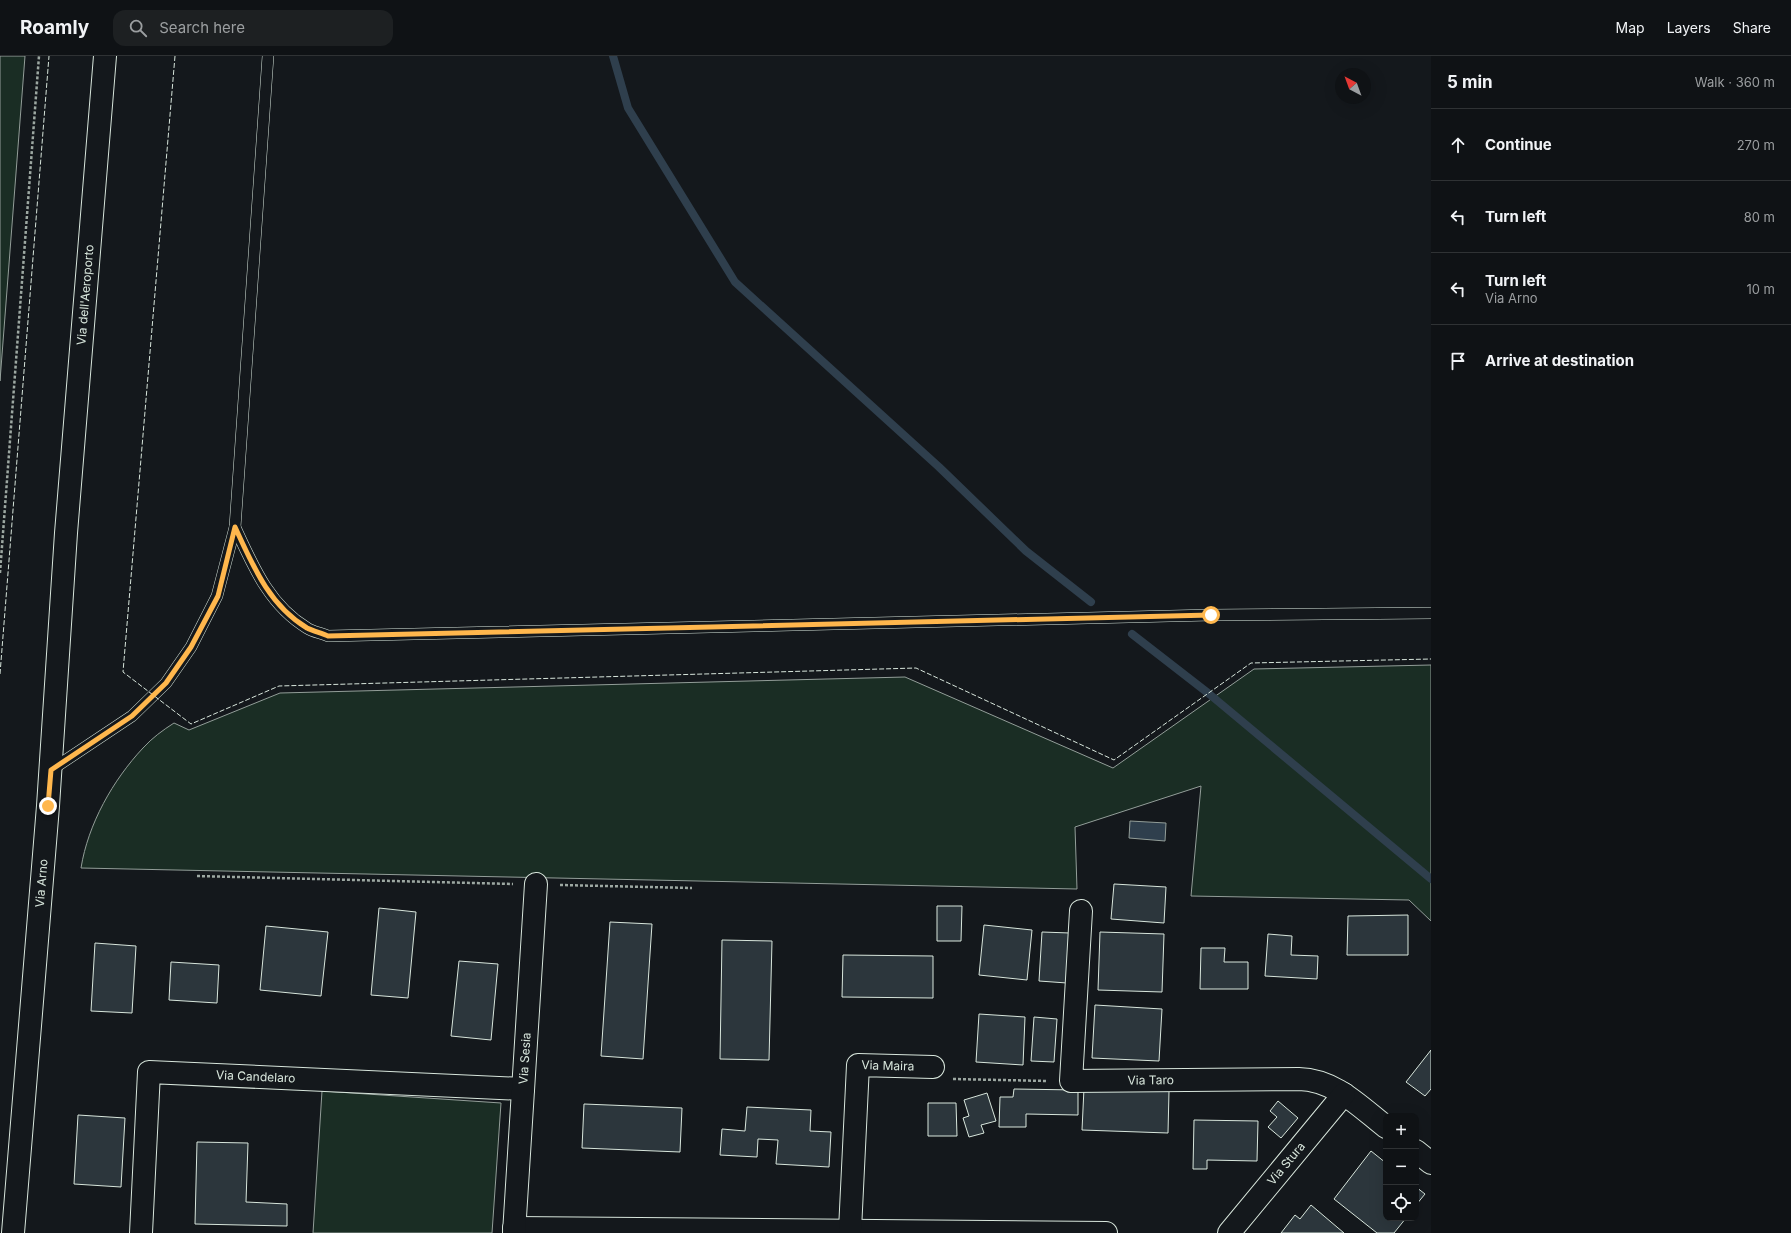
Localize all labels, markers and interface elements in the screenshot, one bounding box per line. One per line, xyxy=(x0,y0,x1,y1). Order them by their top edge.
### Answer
search box xyxy=(113,10,393,46)
text: Roamly xyxy=(20,16,89,39)
icon: search xyxy=(127,17,149,39)
text: Search here xyxy=(159,18,245,37)
text: Map xyxy=(1616,19,1645,36)
text: Layers xyxy=(1667,19,1711,36)
text: Share xyxy=(1733,19,1771,36)
north arrow xyxy=(1335,68,1371,104)
text: 5 min xyxy=(1447,72,1493,92)
text: Walk · 360 m xyxy=(1695,74,1775,90)
icon: ahead xyxy=(1447,134,1469,156)
text: Continue xyxy=(1485,135,1552,154)
text: 270 m xyxy=(1737,137,1775,153)
icon: left xyxy=(1447,206,1469,228)
text: Turn left xyxy=(1485,207,1546,226)
text: 80 m xyxy=(1744,209,1775,225)
street label: Via dell'Aeroporto xyxy=(73,244,97,346)
text: Turn left xyxy=(1485,271,1546,290)
icon: left xyxy=(1447,278,1469,300)
text: 10 m xyxy=(1746,281,1775,297)
text: Via Arno xyxy=(1485,290,1538,306)
icon: arrive xyxy=(1447,350,1469,372)
text: Arrive at destination xyxy=(1485,351,1634,370)
route start xyxy=(1202,606,1220,624)
route end xyxy=(39,797,57,815)
street label: Via Arno xyxy=(32,858,51,908)
street label: Via Sesia xyxy=(515,1032,534,1085)
street label: Via Maira xyxy=(861,1057,915,1073)
street label: Via Candelaro xyxy=(216,1067,296,1086)
street label: Via Taro xyxy=(1127,1072,1174,1088)
map controls xyxy=(1383,1113,1419,1221)
button: + xyxy=(1383,1113,1419,1149)
street label: Via Stura xyxy=(1264,1139,1308,1188)
button: − xyxy=(1383,1149,1419,1185)
button: locate xyxy=(1383,1185,1419,1221)

